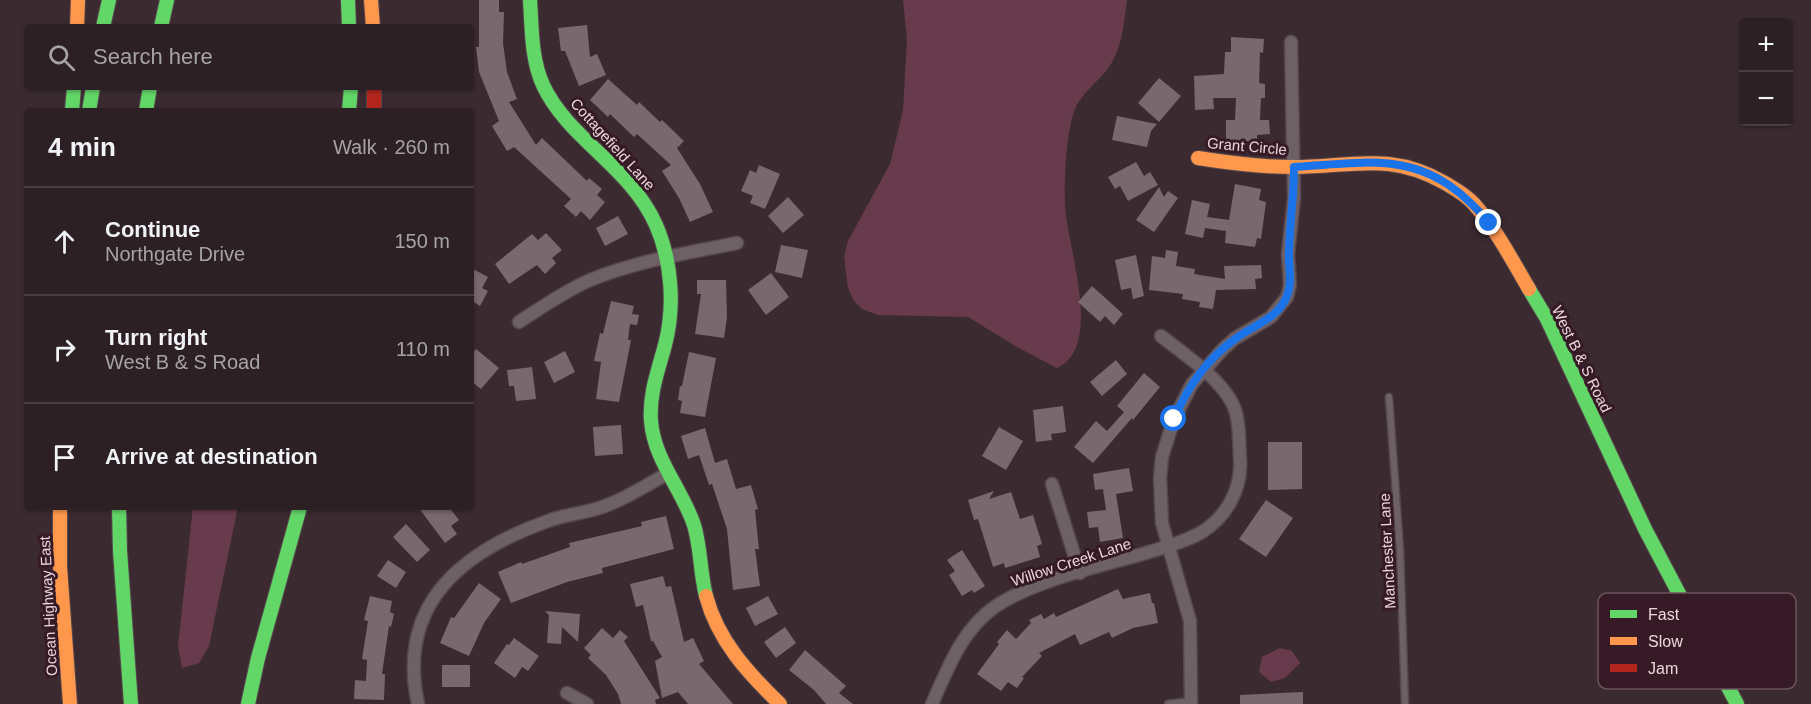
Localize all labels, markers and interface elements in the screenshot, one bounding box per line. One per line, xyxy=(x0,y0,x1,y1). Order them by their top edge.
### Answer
map controls xyxy=(1739,18,1793,126)
button: + xyxy=(1739,18,1793,72)
search box xyxy=(24,24,474,90)
icon: search xyxy=(45,41,78,74)
text: Search here xyxy=(93,44,213,69)
button: − xyxy=(1739,72,1793,126)
street label: Cottagefield Lane xyxy=(567,95,659,193)
text: 4 min xyxy=(48,132,116,162)
street label: Grant Circle xyxy=(1206,134,1288,158)
text: Walk · 260 m xyxy=(333,136,450,158)
route end xyxy=(1475,209,1501,235)
text: Continue xyxy=(105,217,200,242)
icon: ahead xyxy=(48,225,81,258)
text: 150 m xyxy=(394,230,450,252)
text: Northgate Drive xyxy=(105,243,245,265)
street label: West B & S Road xyxy=(1549,303,1615,415)
text: Turn right xyxy=(105,325,207,350)
icon: right xyxy=(48,333,81,366)
text: 110 m xyxy=(396,338,450,360)
text: West B & S Road xyxy=(105,351,260,373)
route start xyxy=(1160,405,1186,431)
icon: arrive xyxy=(48,441,81,474)
text: Arrive at destination xyxy=(105,444,318,469)
street label: Manchester Lane xyxy=(1375,493,1399,609)
street label: Ocean Highway East xyxy=(36,535,60,676)
street label: Willow Creek Lane xyxy=(1009,535,1133,589)
legend xyxy=(1598,593,1796,689)
text: Fast xyxy=(1648,606,1680,623)
text: Slow xyxy=(1648,633,1683,650)
text: Jam xyxy=(1648,660,1678,677)

